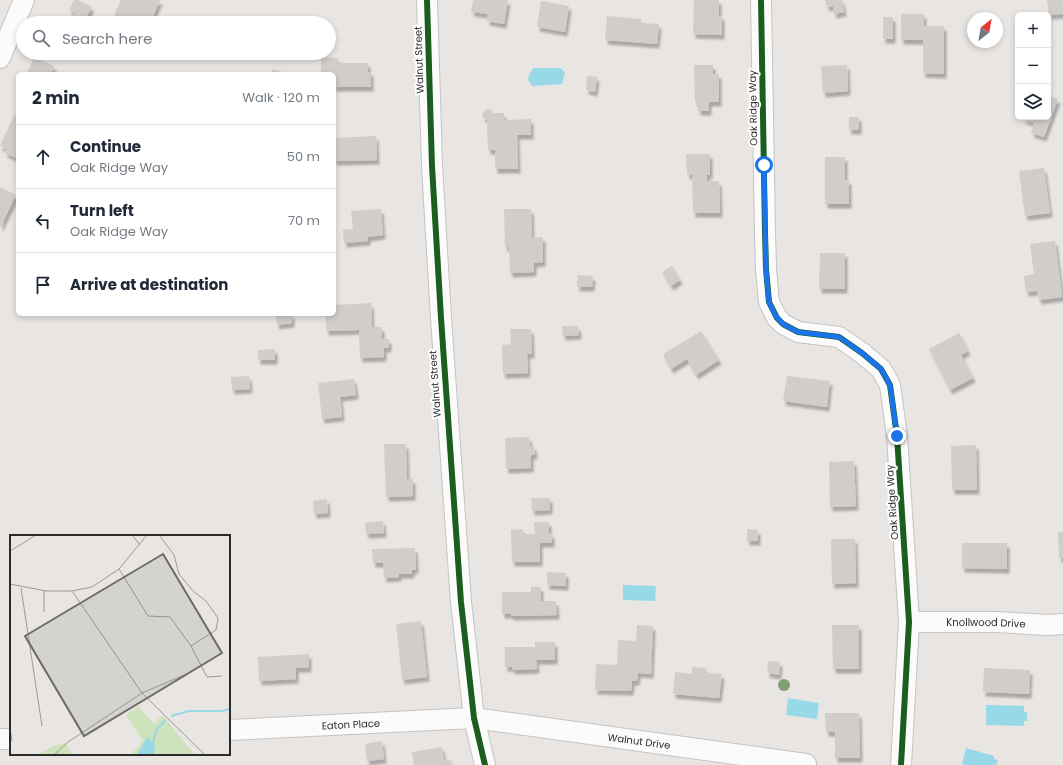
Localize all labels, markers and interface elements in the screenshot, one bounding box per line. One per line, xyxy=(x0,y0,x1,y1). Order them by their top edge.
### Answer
north arrow xyxy=(967,12,1003,48)
map controls xyxy=(1015,12,1051,120)
button: + xyxy=(1015,12,1051,48)
search box xyxy=(16,16,336,60)
street label: Walnut Street xyxy=(410,26,428,94)
icon: search xyxy=(30,27,52,49)
text: Search here xyxy=(62,28,152,49)
button: − xyxy=(1015,48,1051,84)
street label: Oak Ridge Way xyxy=(745,70,761,146)
button: layers xyxy=(1015,84,1051,120)
text: 2 min xyxy=(32,86,80,110)
text: Walk · 120 m xyxy=(242,88,320,107)
text: Continue xyxy=(70,136,141,157)
icon: ahead xyxy=(32,146,54,168)
text: 50 m xyxy=(287,147,320,166)
route start xyxy=(755,156,773,174)
text: Oak Ridge Way xyxy=(70,158,168,177)
text: Turn left xyxy=(70,200,134,221)
icon: left xyxy=(32,210,54,232)
text: 70 m xyxy=(288,211,320,230)
text: Oak Ridge Way xyxy=(70,222,168,241)
icon: arrive xyxy=(32,274,54,296)
text: Arrive at destination xyxy=(70,274,228,295)
street label: Walnut Street xyxy=(425,350,445,418)
route end xyxy=(888,427,906,445)
street label: Oak Ridge Way xyxy=(882,463,902,540)
inset map xyxy=(10,535,230,755)
street label: Knollwood Drive xyxy=(946,615,1026,631)
street label: Eaton Place xyxy=(321,715,380,733)
street label: Walnut Drive xyxy=(607,729,671,753)

